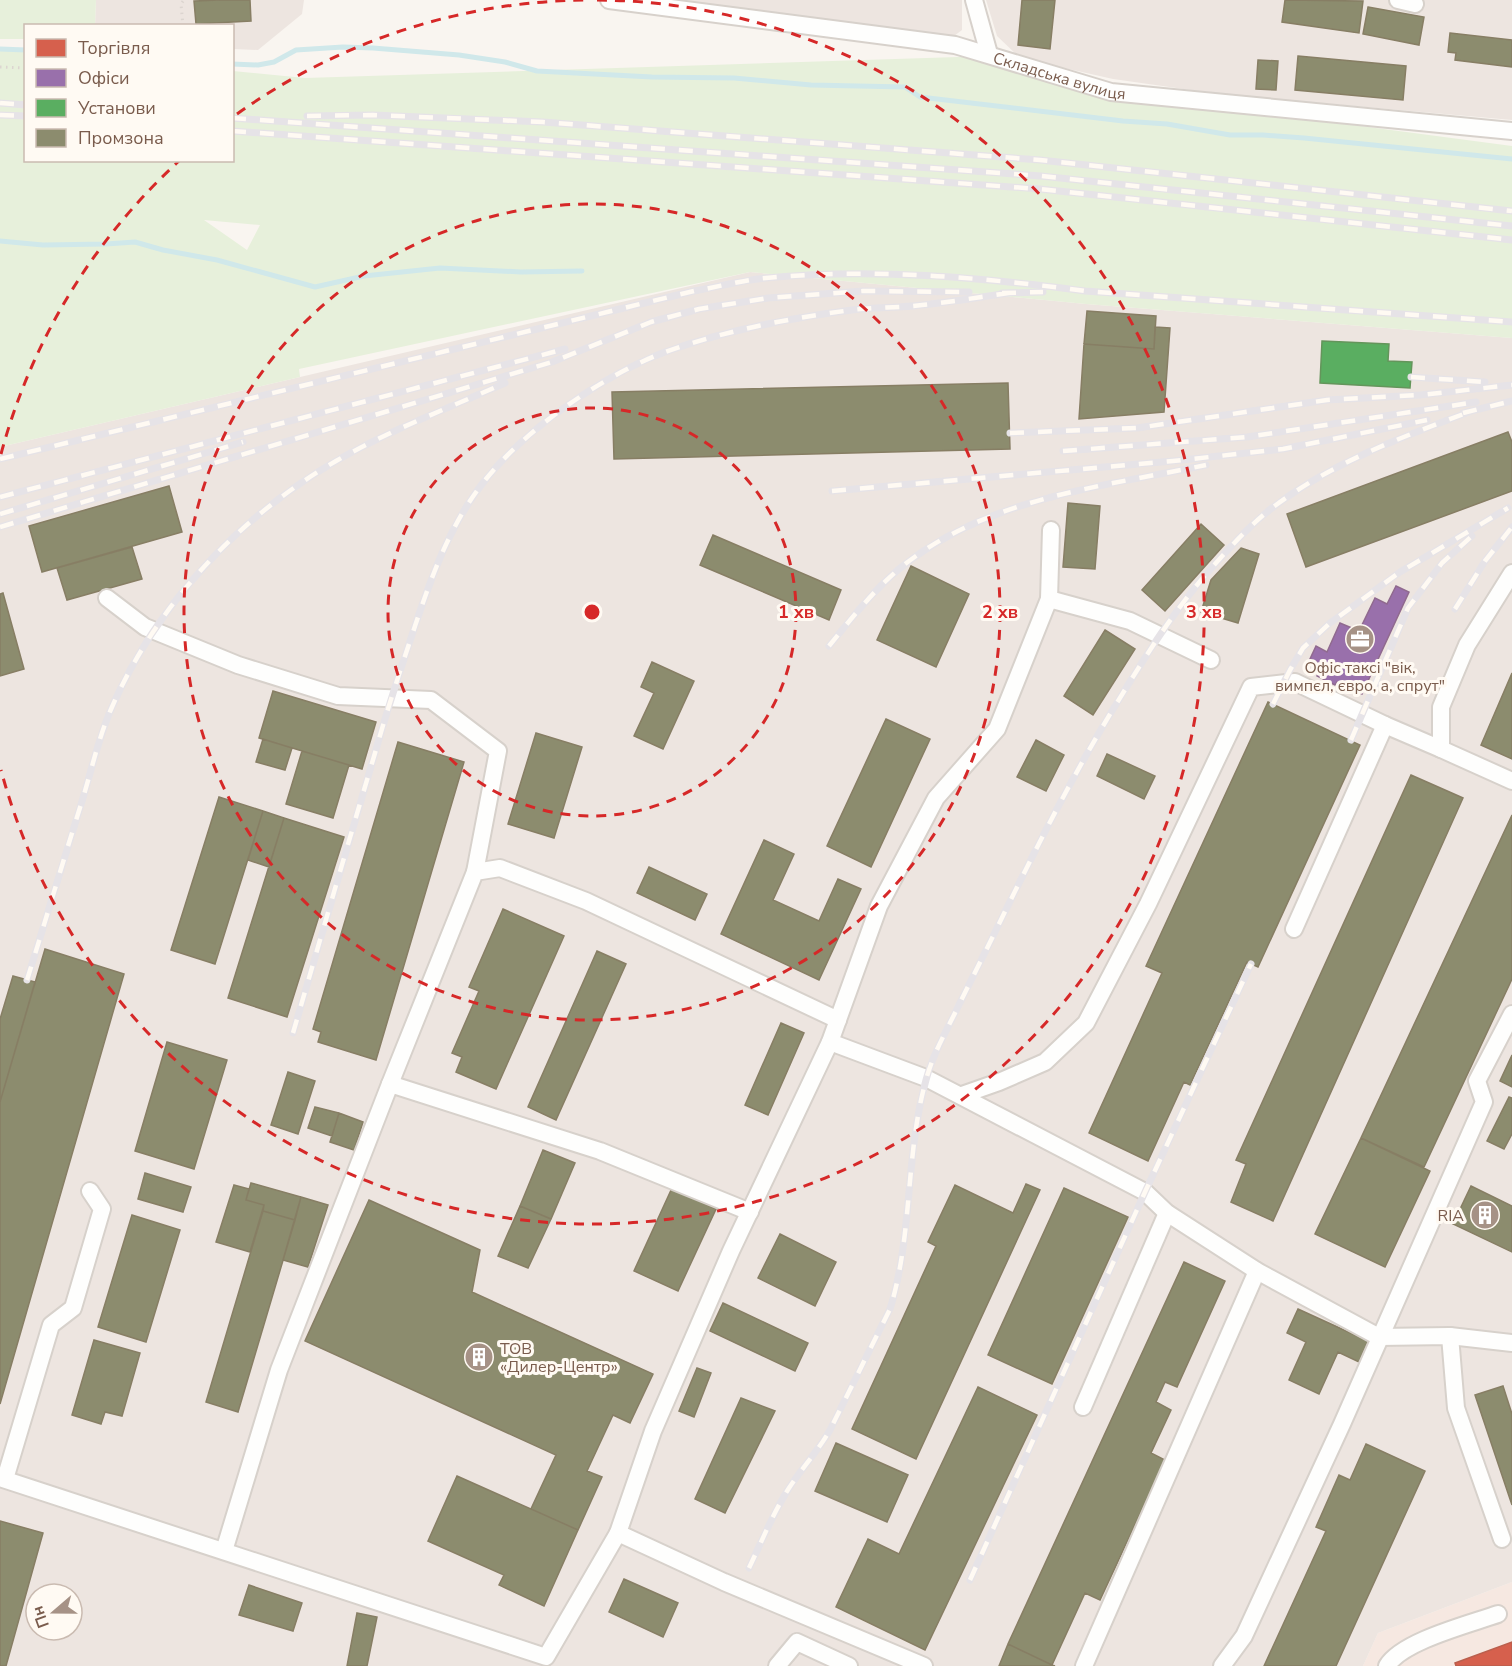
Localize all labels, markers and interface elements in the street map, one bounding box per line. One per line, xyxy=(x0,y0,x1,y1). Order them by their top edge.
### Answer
legend xyxy=(24,24,234,162)
text: Торгівля xyxy=(78,36,150,60)
street label: Складська вулиця xyxy=(990,47,1127,105)
text: Офіси xyxy=(78,66,130,90)
text: Установи xyxy=(77,96,156,120)
text: Промзона xyxy=(78,126,164,150)
text: 1 хв xyxy=(778,600,814,624)
text: 2 хв xyxy=(982,600,1018,624)
text: 3 хв xyxy=(1186,600,1222,624)
centre of rings xyxy=(582,602,602,622)
office icon: Офіс таксі "вік, вимпєл, євро, а, спрут" xyxy=(1344,623,1376,655)
place label: Офіс таксі "вік, вимпєл, євро, а, спрут" xyxy=(1275,657,1445,697)
building icon: RIA xyxy=(1469,1199,1501,1231)
place label: RIA xyxy=(1438,1205,1464,1227)
place label: ТОВ «Дилер-Центр» xyxy=(500,1338,618,1378)
building icon: ТОВ «Дилер-Центр» xyxy=(463,1341,495,1373)
north arrow xyxy=(24,1582,84,1642)
text: Пн xyxy=(27,1603,55,1631)

